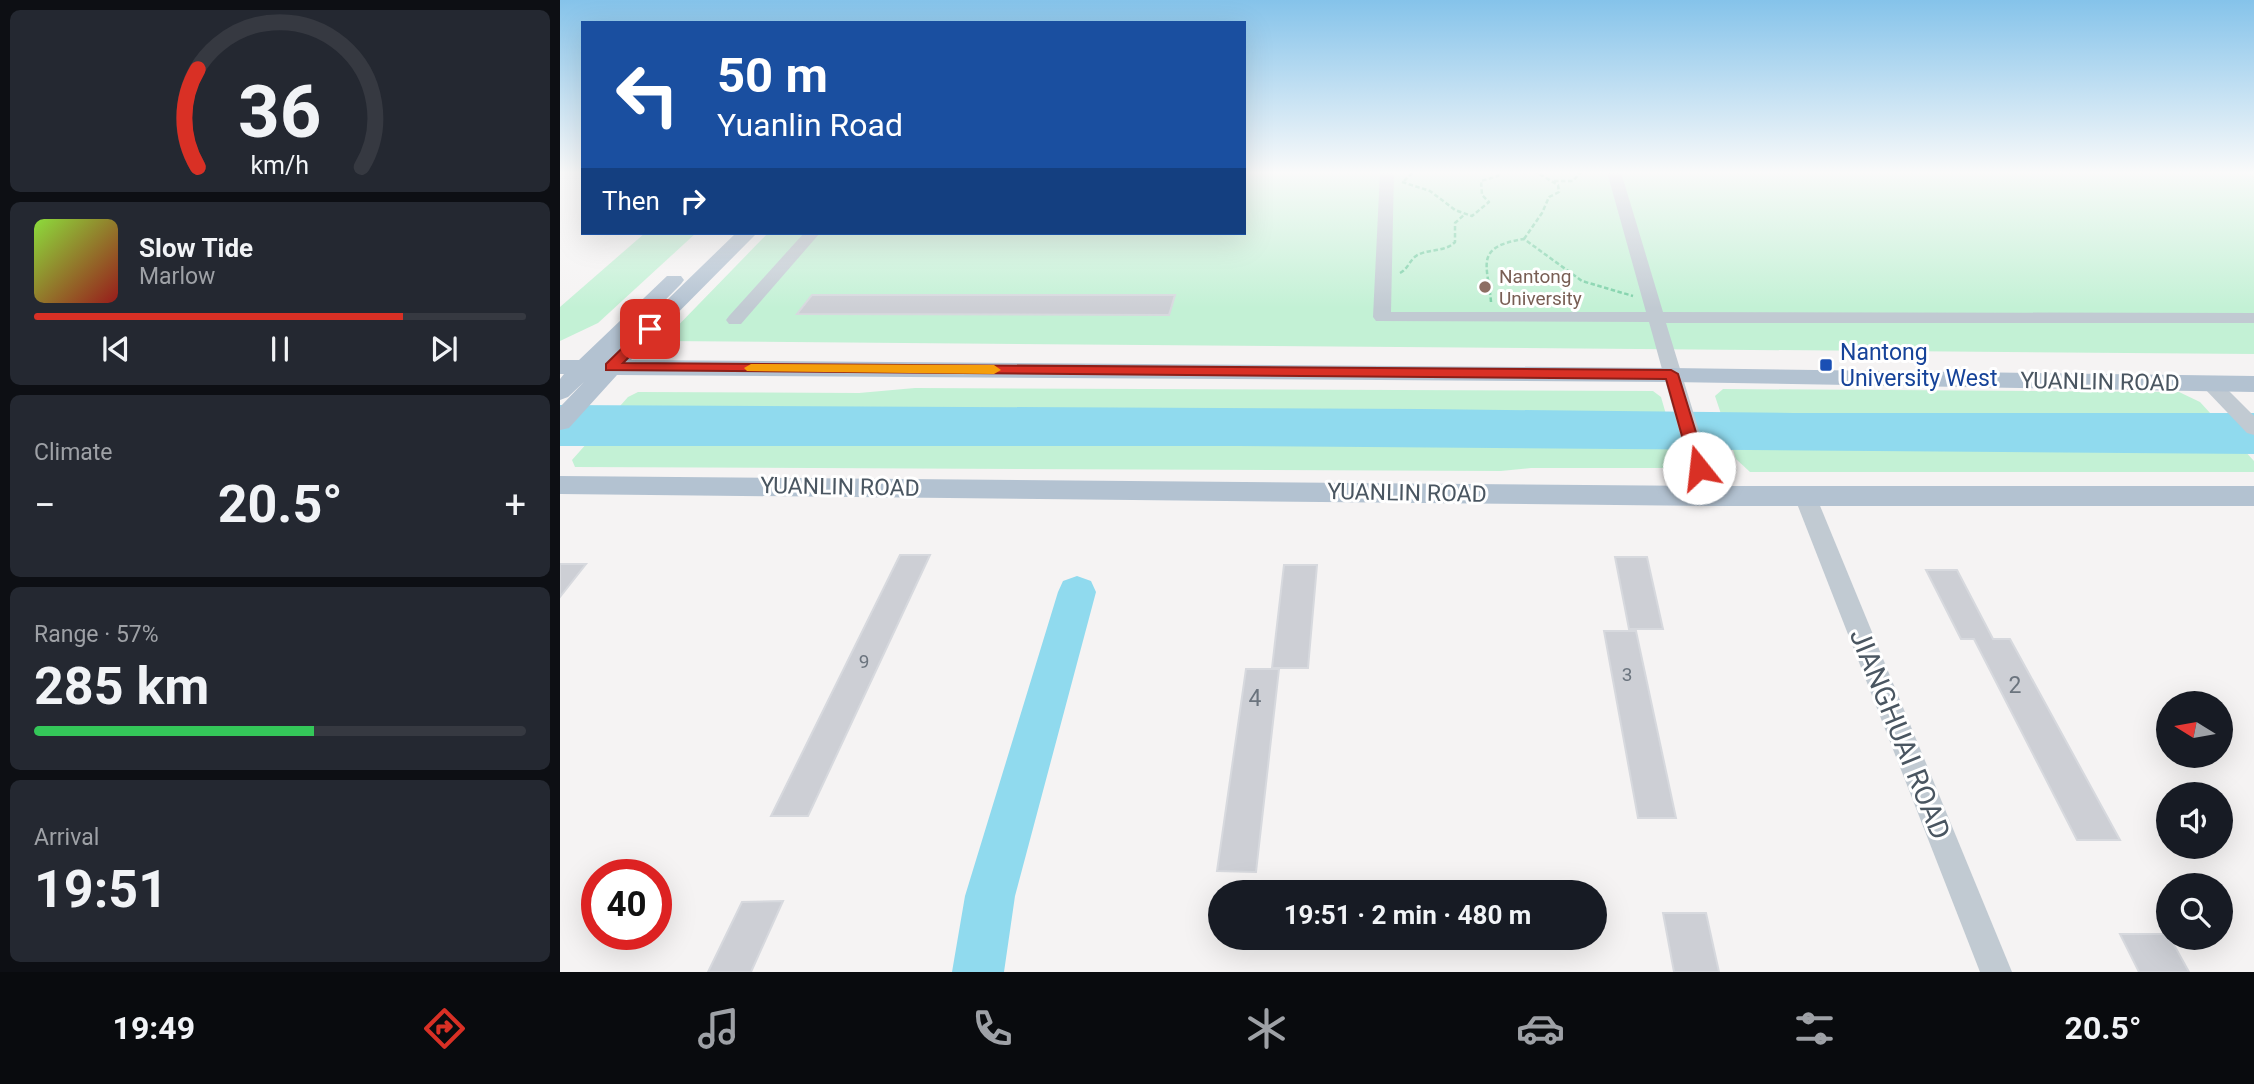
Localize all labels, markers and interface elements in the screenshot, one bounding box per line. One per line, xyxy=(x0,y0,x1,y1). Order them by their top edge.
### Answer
text: 50 m xyxy=(717,47,828,104)
icon: left xyxy=(602,49,693,140)
text: 36 xyxy=(238,70,322,156)
text: Yuanlin Road xyxy=(717,106,903,144)
text: km/h xyxy=(251,151,309,180)
icon: right xyxy=(674,182,712,220)
text: Then xyxy=(602,186,660,216)
text: Slow Tide xyxy=(139,233,253,263)
text: Marlow xyxy=(139,263,215,290)
place label: Nantong University xyxy=(1499,265,1582,310)
marker: Nantong University xyxy=(1477,279,1493,295)
pin xyxy=(620,299,680,359)
icon: arrive xyxy=(631,310,669,348)
icon: previous xyxy=(97,330,135,368)
icon: pause xyxy=(261,330,299,368)
icon: next xyxy=(425,330,463,368)
place label: Nantong University West xyxy=(1840,339,1997,392)
marker: Nantong University West xyxy=(1818,357,1834,373)
street label: YUANLIN ROAD xyxy=(2020,367,2180,397)
position arrow xyxy=(1662,431,1736,505)
text: Climate xyxy=(34,439,113,466)
street label: YUANLIN ROAD xyxy=(760,472,920,502)
text: 20.5° xyxy=(218,474,343,535)
street label: YUANLIN ROAD xyxy=(1327,478,1487,508)
text: − xyxy=(34,483,56,527)
text: + xyxy=(504,483,526,527)
text: Range · 57% xyxy=(34,621,159,648)
street label: JIANGHUAI ROAD xyxy=(1843,624,1957,844)
house number: 9 xyxy=(859,650,869,673)
text: 285 km xyxy=(34,656,209,717)
house number: 3 xyxy=(1622,663,1632,686)
house number: 2 xyxy=(2009,672,2022,699)
house number: 4 xyxy=(1249,685,1262,712)
north arrow xyxy=(2156,691,2233,768)
map controls xyxy=(2156,691,2233,950)
button: sound xyxy=(2156,782,2233,859)
text: Arrival xyxy=(34,824,99,851)
text: 19:51 xyxy=(34,859,168,920)
speed limit sign: 40 xyxy=(581,859,672,950)
button: search xyxy=(2156,873,2233,950)
text: 19:51 · 2 min · 480 m xyxy=(1284,900,1531,930)
icon: directions xyxy=(420,1004,469,1053)
icon: music xyxy=(694,1004,743,1053)
icon: phone xyxy=(968,1004,1017,1053)
icon: climate xyxy=(1242,1004,1291,1053)
icon: car xyxy=(1516,1004,1565,1053)
icon: filters xyxy=(1790,1004,1839,1053)
text: 19:49 xyxy=(113,1009,195,1047)
text: 20.5° xyxy=(2065,1009,2141,1047)

